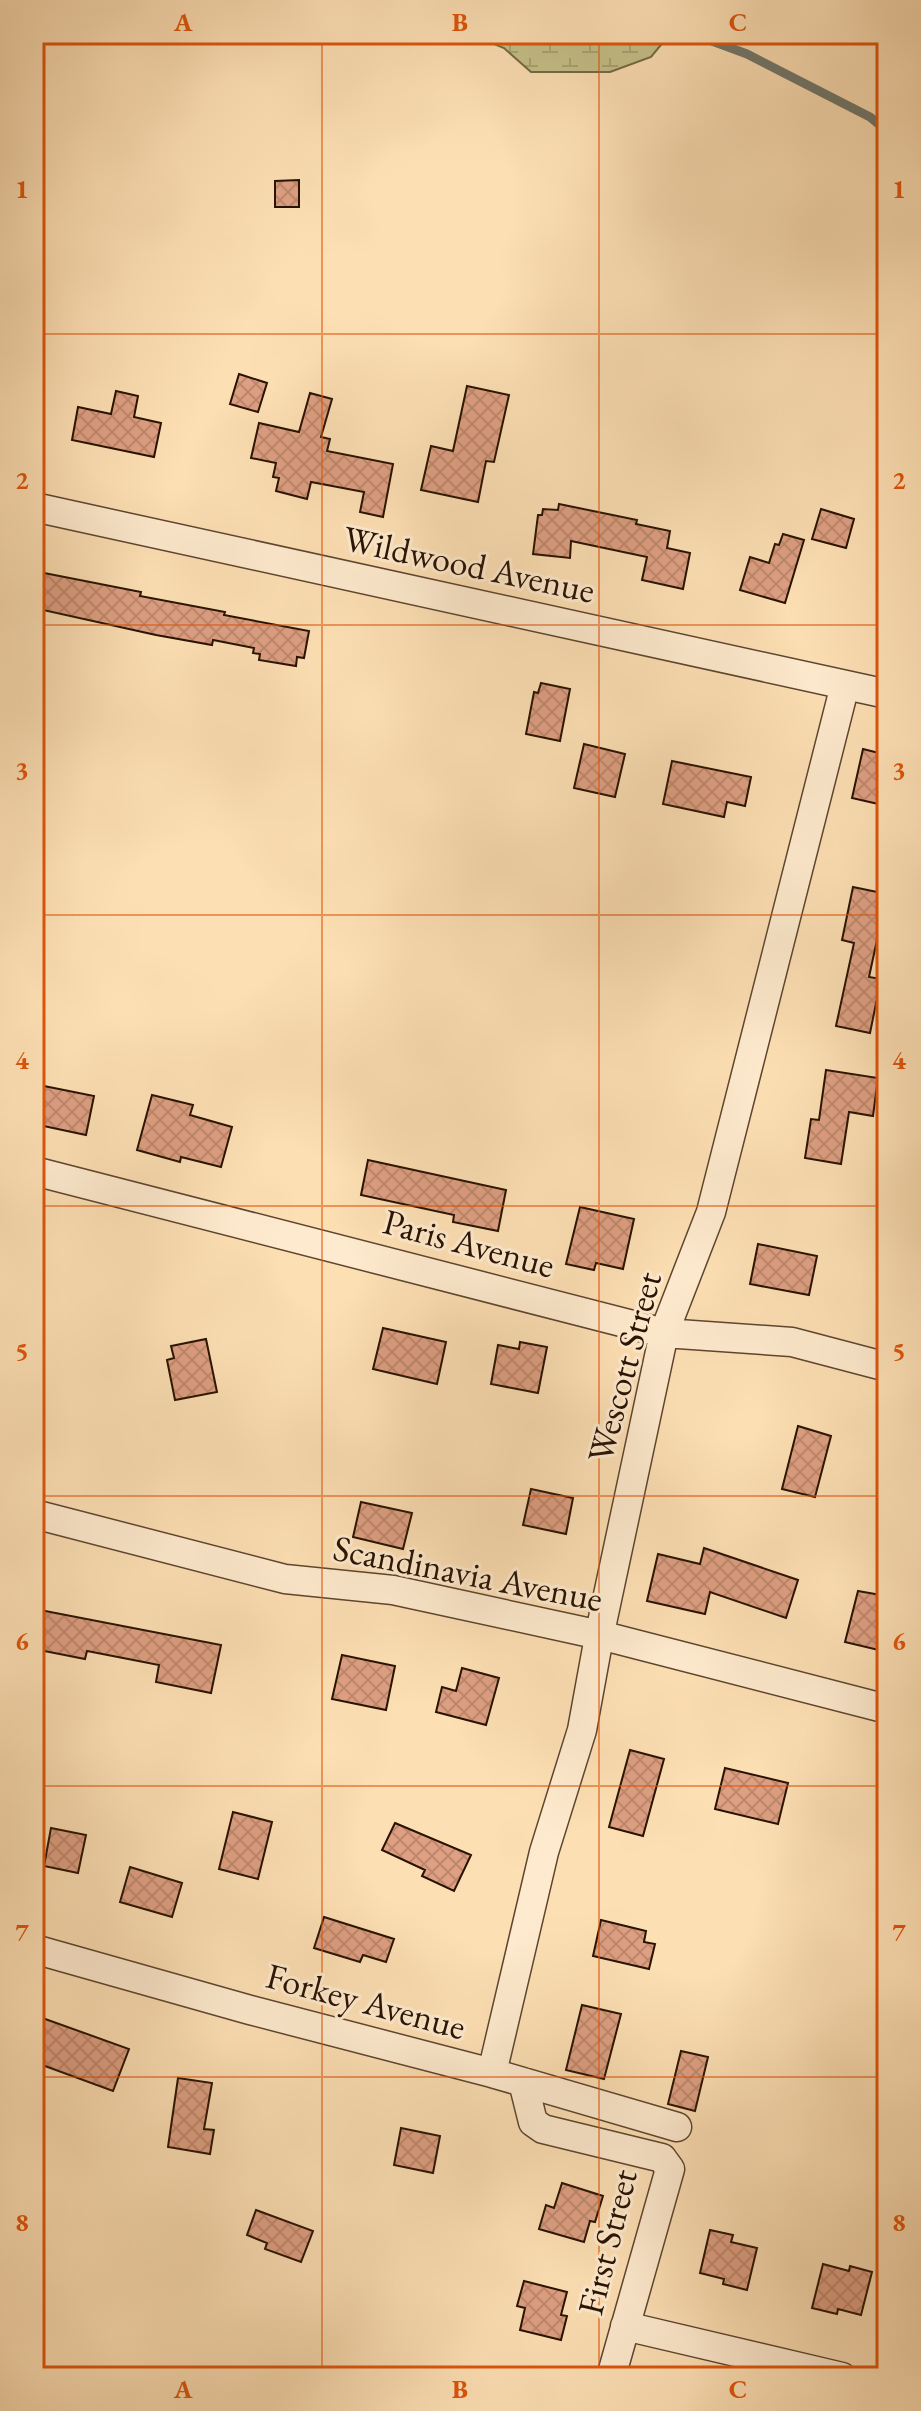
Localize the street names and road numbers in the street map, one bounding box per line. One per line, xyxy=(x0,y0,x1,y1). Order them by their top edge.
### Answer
street label: Wildwood Avenue xyxy=(339,514,599,614)
street label: Paris Avenue xyxy=(378,1198,560,1288)
street label: Wescott Street xyxy=(576,1266,672,1468)
street label: Scandinavia Avenue xyxy=(329,1524,607,1622)
street label: Forkey Avenue xyxy=(261,1952,471,2050)
street label: First Street xyxy=(566,2164,648,2320)

